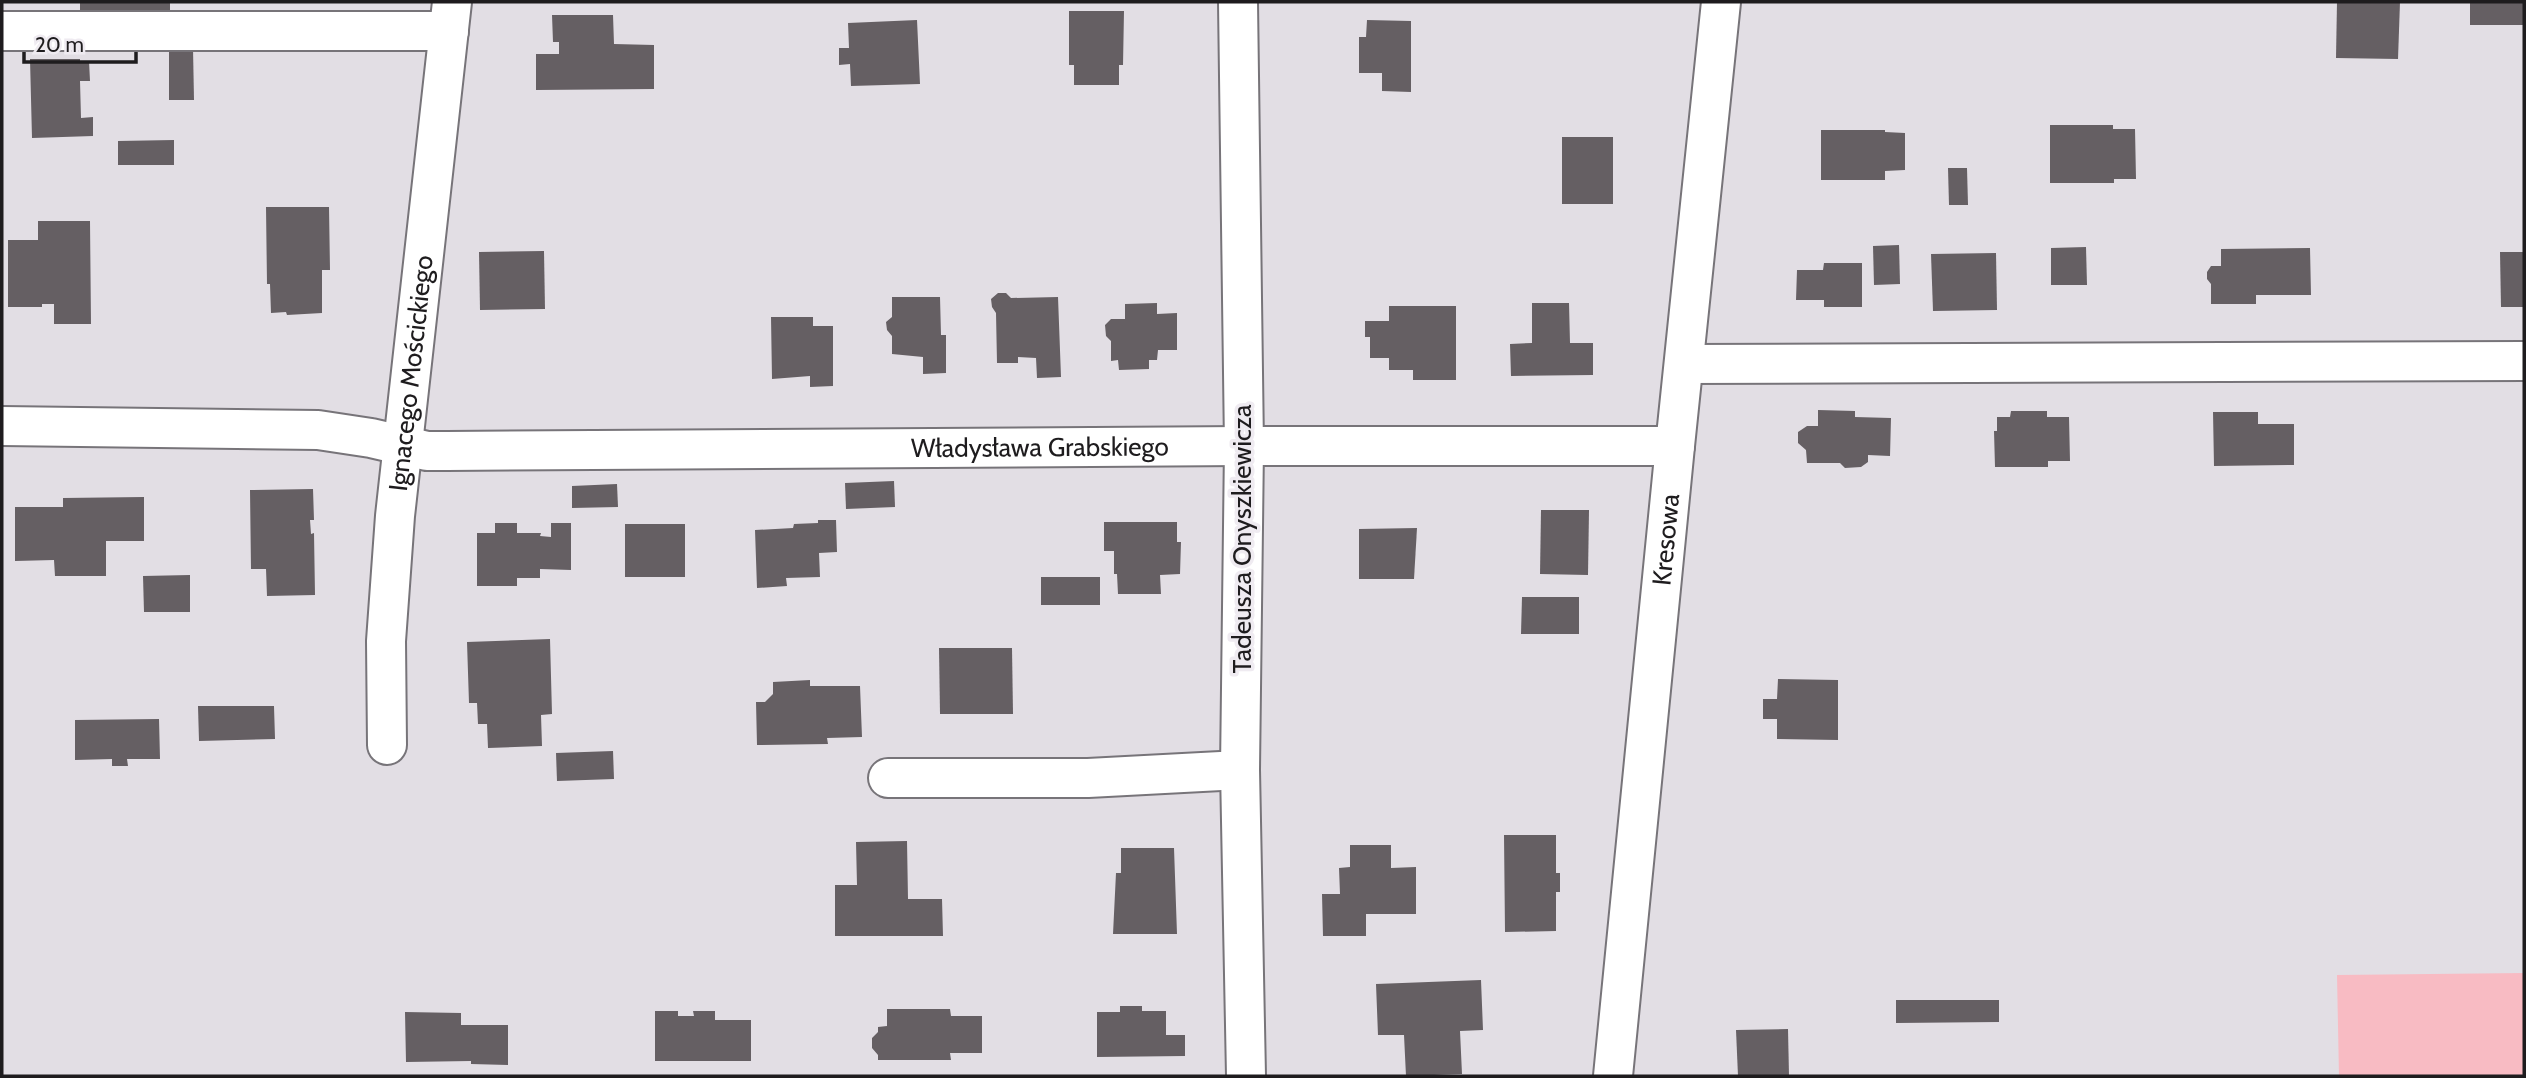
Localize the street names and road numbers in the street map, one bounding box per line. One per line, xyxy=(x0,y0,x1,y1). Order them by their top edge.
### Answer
street label: Ignacego Mościckiego xyxy=(382,254,440,493)
street label: Tadeusza Onyszkiewicza xyxy=(1226,404,1258,673)
street label: Władysława Grabskiego xyxy=(911,430,1169,464)
street label: Kresowa xyxy=(1645,492,1686,587)

